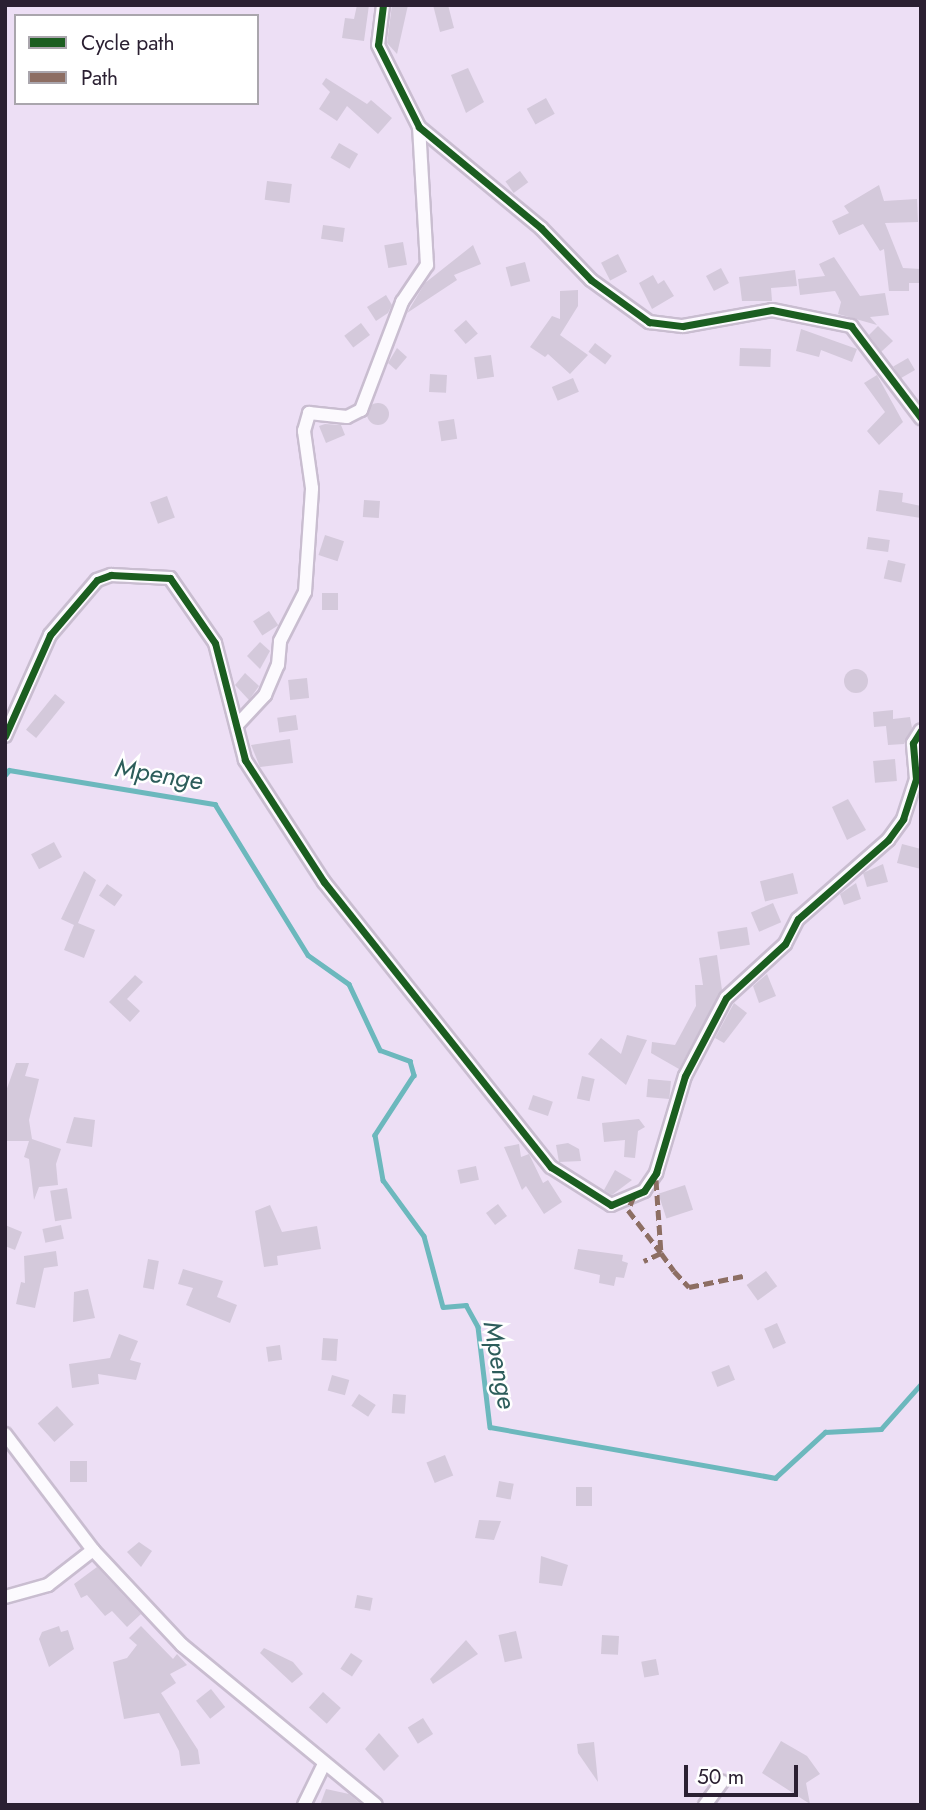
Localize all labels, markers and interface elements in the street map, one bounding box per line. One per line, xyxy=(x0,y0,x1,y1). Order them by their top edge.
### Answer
legend xyxy=(14,14,259,105)
text: Cycle path xyxy=(81,28,174,58)
text: Path xyxy=(81,63,118,93)
water label: Mpenge xyxy=(113,753,205,797)
water label: Mpenge xyxy=(476,1319,522,1411)
scale bar xyxy=(688,1750,802,1794)
text: 50 m xyxy=(697,1762,744,1792)

